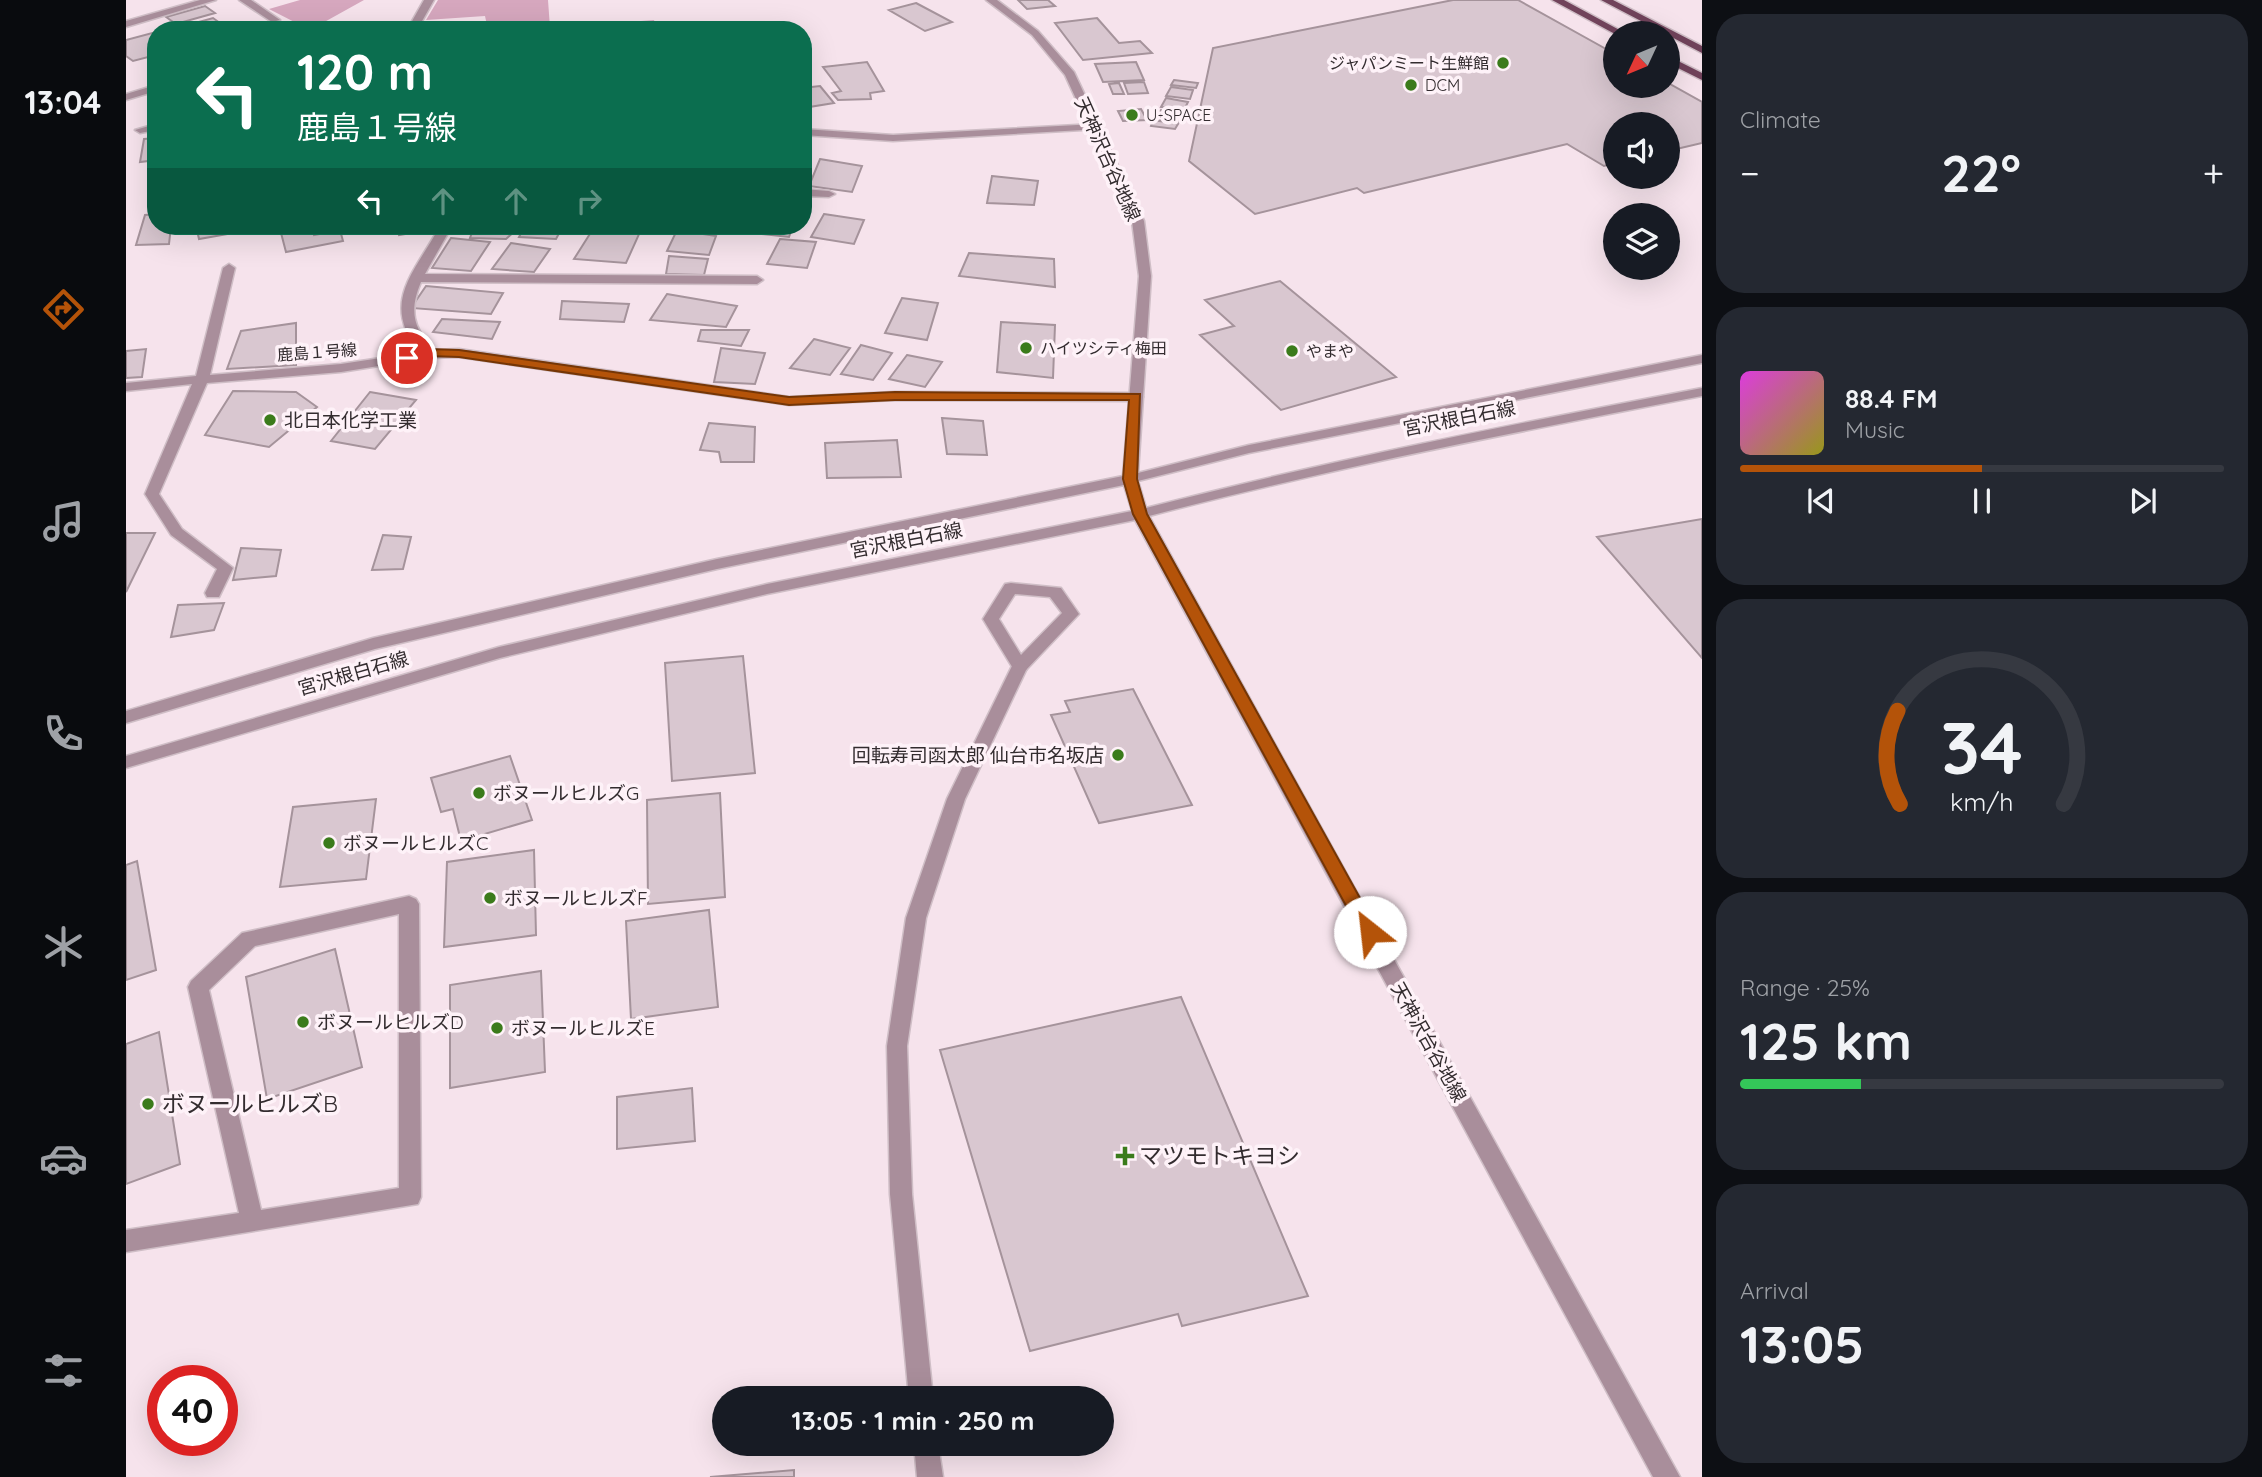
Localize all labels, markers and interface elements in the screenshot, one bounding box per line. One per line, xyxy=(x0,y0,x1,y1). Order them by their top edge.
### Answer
north arrow xyxy=(1603,21,1680,98)
map controls xyxy=(1603,21,1680,280)
text: 120 m xyxy=(297,41,433,102)
icon: left xyxy=(182,49,273,140)
place label: ジャパンミート生鮮館 xyxy=(1329,53,1489,73)
marker: ジャパンミート生鮮館 xyxy=(1495,55,1511,71)
place label: DCM xyxy=(1425,75,1460,95)
marker: DCM xyxy=(1403,77,1419,93)
text: 13:04 xyxy=(25,82,101,122)
street label: 天神沢台谷地線 xyxy=(1070,93,1146,225)
place label: U-SPACE xyxy=(1146,105,1211,125)
text: Climate xyxy=(1740,105,1821,134)
text: 鹿島１号線 xyxy=(297,107,457,147)
marker: U-SPACE xyxy=(1124,107,1140,123)
button: sound xyxy=(1603,112,1680,189)
text: 22° xyxy=(1941,140,2021,205)
text: − xyxy=(1740,149,1760,197)
text: + xyxy=(2203,149,2224,197)
icon: left xyxy=(351,182,389,220)
icon: ahead xyxy=(424,182,462,220)
icon: ahead xyxy=(497,182,535,220)
icon: right xyxy=(570,182,608,220)
button: layers xyxy=(1603,203,1680,280)
icon: directions xyxy=(39,285,88,334)
pin xyxy=(377,328,437,388)
place label: ハイツシティ梅田 xyxy=(1040,338,1167,358)
street label: 鹿島１号線 xyxy=(276,339,358,365)
icon: arrive xyxy=(388,339,426,377)
marker: ハイツシティ梅田 xyxy=(1018,340,1034,356)
place label: やまや xyxy=(1306,341,1354,361)
marker: やまや xyxy=(1284,343,1300,359)
text: 88.4 FM xyxy=(1845,382,1938,415)
street label: 宮沢根白石線 xyxy=(1401,395,1517,441)
place label: 北日本化学工業 xyxy=(284,408,417,432)
marker: 北日本化学工業 xyxy=(262,412,278,428)
text: Music xyxy=(1845,415,1905,444)
icon: previous xyxy=(1802,482,1840,520)
icon: pause xyxy=(1963,482,2001,520)
icon: next xyxy=(2124,482,2162,520)
icon: music xyxy=(39,497,88,546)
street label: 宮沢根白石線 xyxy=(848,517,964,563)
street label: 宮沢根白石線 xyxy=(295,646,411,700)
text: 34 xyxy=(1941,702,2023,793)
icon: phone xyxy=(39,709,88,758)
place label: 回転寿司函太郎 仙台市名坂店 xyxy=(852,743,1104,767)
marker: 回転寿司函太郎 仙台市名坂店 xyxy=(1110,747,1126,763)
place label: ボヌールヒルズG xyxy=(493,781,639,805)
marker: ボヌールヒルズG xyxy=(471,785,487,801)
text: km/h xyxy=(1950,786,2014,817)
place label: ボヌールヒルズC xyxy=(343,831,488,855)
marker: ボヌールヒルズC xyxy=(321,835,337,851)
place label: ボヌールヒルズF xyxy=(504,886,648,910)
marker: ボヌールヒルズF xyxy=(482,890,498,906)
position arrow xyxy=(1333,895,1407,969)
icon: climate xyxy=(39,922,88,971)
text: Range · 25% xyxy=(1740,973,1870,1002)
street label: 天神沢台谷地線 xyxy=(1386,978,1472,1106)
text: 125 km xyxy=(1740,1008,1912,1073)
place label: ボヌールヒルズD xyxy=(317,1010,464,1034)
marker: ボヌールヒルズD xyxy=(295,1014,311,1030)
place label: ボヌールヒルズE xyxy=(511,1016,655,1040)
marker: ボヌールヒルズE xyxy=(489,1020,505,1036)
place label: ボヌールヒルズB xyxy=(162,1089,338,1118)
marker: ボヌールヒルズB xyxy=(140,1096,156,1112)
icon: car xyxy=(39,1134,88,1183)
place label: マツモトキヨシ xyxy=(1139,1141,1300,1170)
marker: マツモトキヨシ xyxy=(1117,1148,1133,1164)
text: Arrival xyxy=(1740,1276,1809,1305)
text: 13:05 xyxy=(1740,1311,1864,1376)
icon: filters xyxy=(39,1346,88,1395)
speed limit sign: 40 xyxy=(147,1365,238,1456)
text: 13:05 · 1 min · 250 m xyxy=(792,1404,1034,1437)

